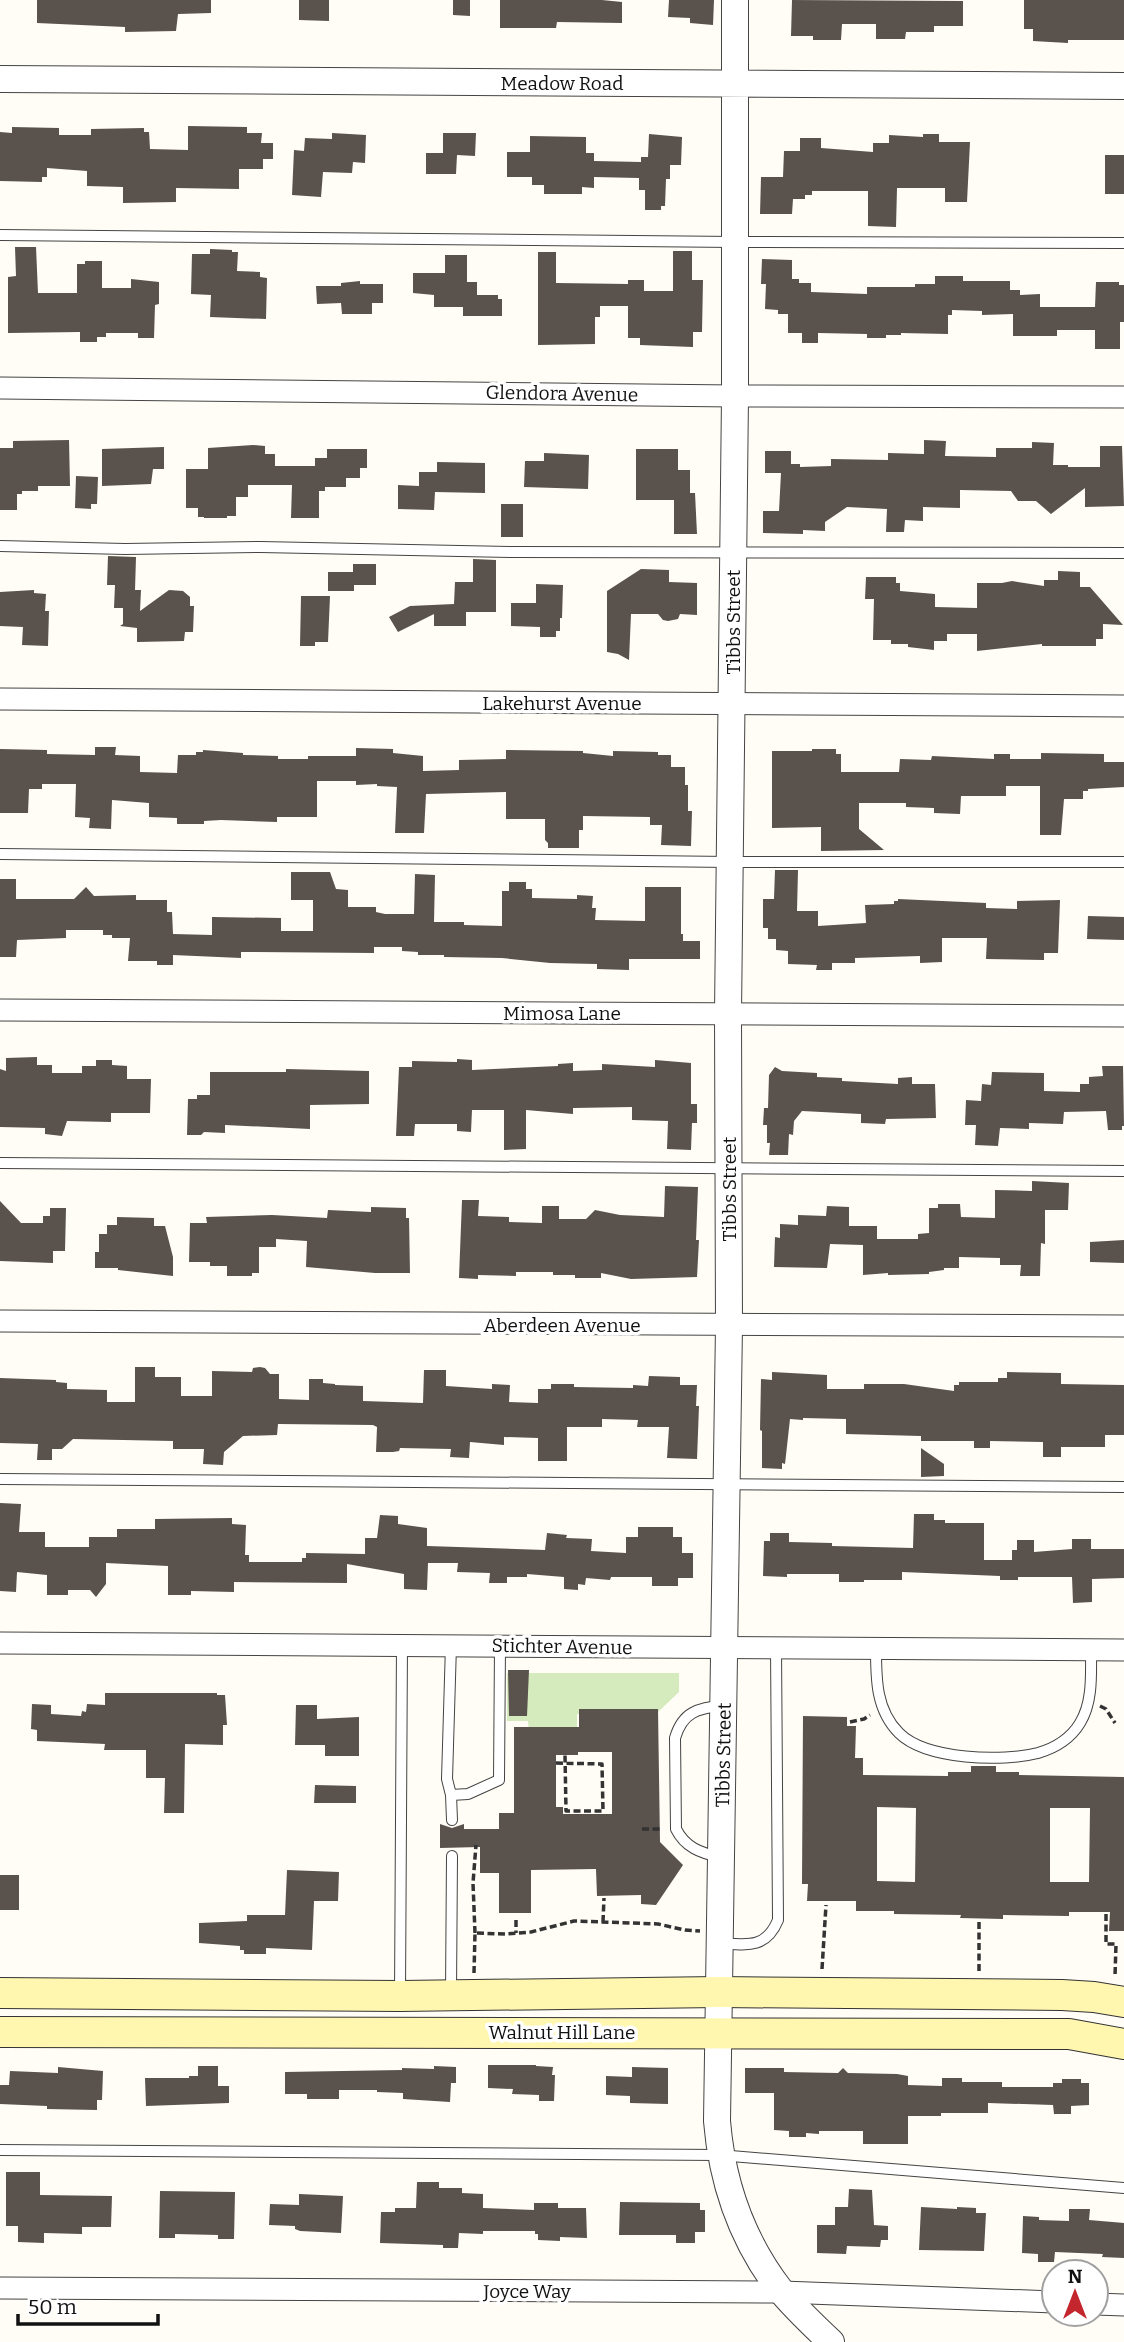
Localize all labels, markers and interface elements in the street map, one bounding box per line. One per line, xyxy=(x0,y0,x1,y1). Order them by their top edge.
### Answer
street label: Meadow Road xyxy=(501,72,623,95)
street label: Glendora Avenue xyxy=(485,381,639,406)
street label: Tibbs Street xyxy=(722,569,745,674)
street label: Lakehurst Avenue xyxy=(482,692,642,715)
street label: Mimosa Lane xyxy=(503,1002,621,1025)
street label: Tibbs Street xyxy=(718,1136,741,1241)
street label: Aberdeen Avenue xyxy=(483,1314,641,1337)
street label: Stichter Avenue xyxy=(491,1634,633,1659)
street label: Tibbs Street xyxy=(711,1702,736,1808)
street label: Walnut Hill Lane xyxy=(489,2021,635,2044)
north arrow xyxy=(1040,2258,1110,2328)
text: N xyxy=(1068,2265,1083,2288)
street label: Joyce Way xyxy=(482,2280,572,2303)
scale bar xyxy=(18,2282,158,2326)
text: 50 m xyxy=(28,2294,77,2320)

